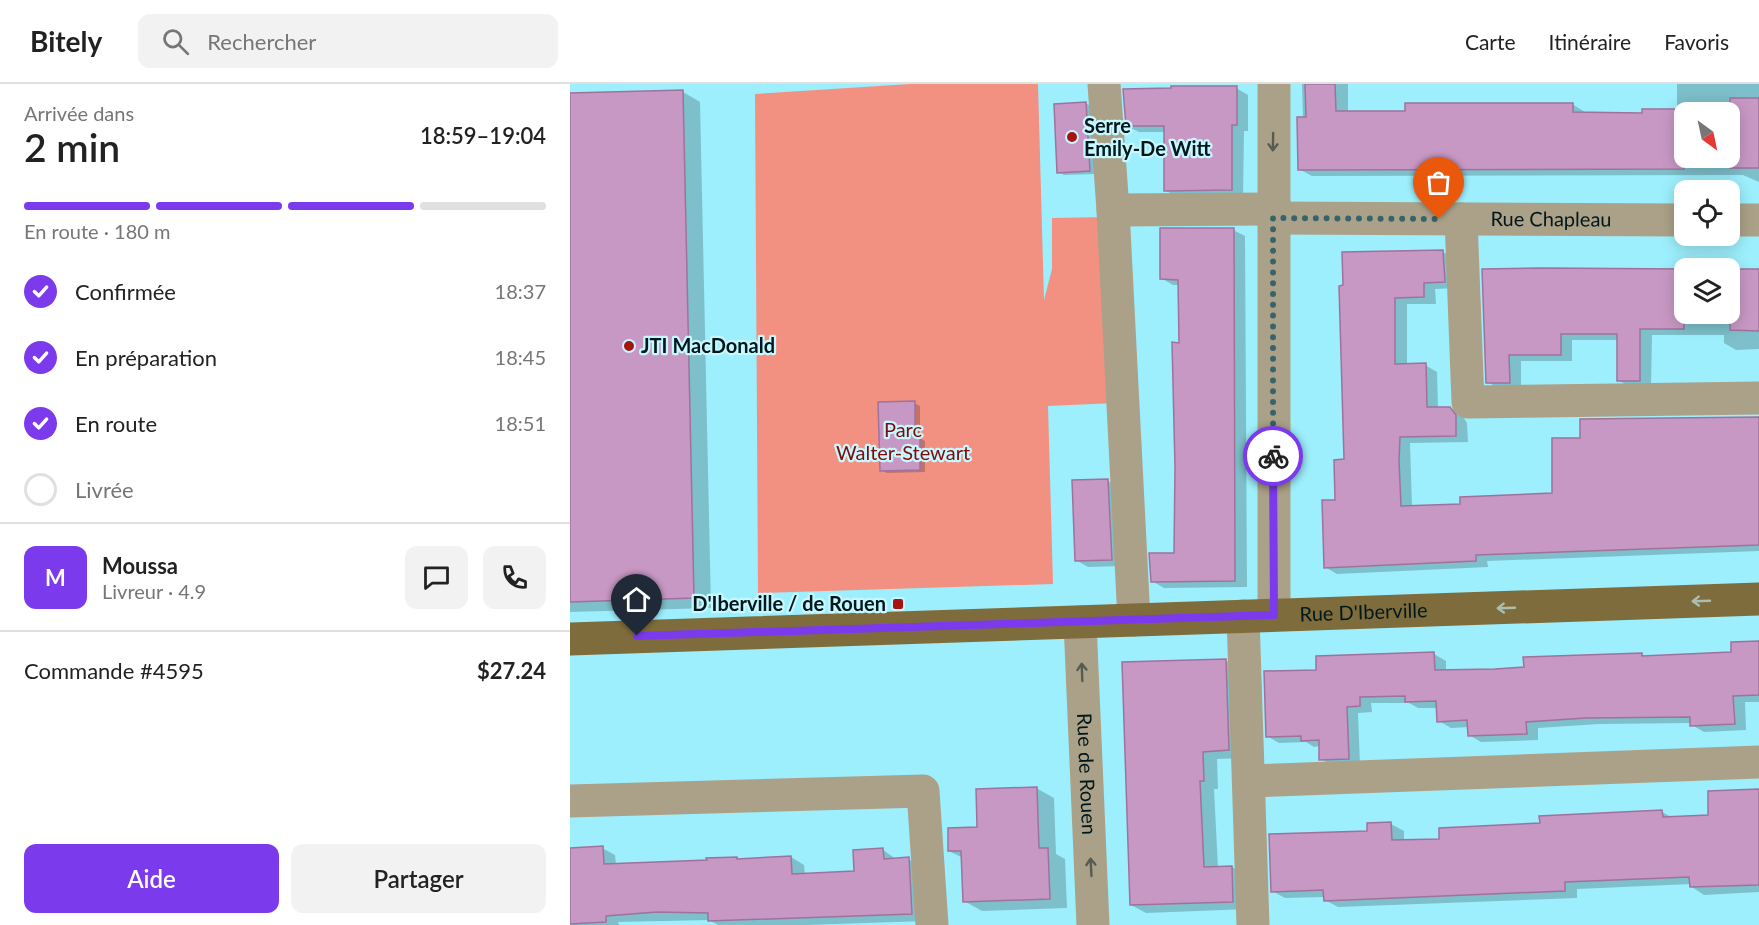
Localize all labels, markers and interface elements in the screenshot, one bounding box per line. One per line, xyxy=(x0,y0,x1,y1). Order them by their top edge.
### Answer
search box xyxy=(138,14,558,68)
text: Bitely xyxy=(30,24,102,58)
icon: search xyxy=(159,25,192,58)
text: Rechercher xyxy=(207,28,316,55)
text: Carte xyxy=(1465,29,1516,54)
text: Itinéraire xyxy=(1549,29,1631,54)
text: Favoris xyxy=(1664,29,1729,54)
text: Arrivée dans xyxy=(24,101,134,125)
north arrow xyxy=(1674,102,1740,168)
map controls xyxy=(1674,102,1740,324)
place label: Serre Emily-De Witt xyxy=(1084,113,1211,160)
text: 18:59–19:04 xyxy=(420,122,546,149)
text: 2 min xyxy=(24,124,120,170)
marker: Serre Emily-De Witt xyxy=(1065,130,1079,144)
one-way arrow xyxy=(1267,132,1279,152)
pin xyxy=(1413,157,1464,219)
icon: bag xyxy=(1422,166,1455,199)
button: locate xyxy=(1674,180,1740,246)
street label: Rue Chapleau xyxy=(1490,206,1612,231)
text: En route · 180 m xyxy=(24,219,170,243)
button: layers xyxy=(1674,258,1740,324)
icon: check xyxy=(24,275,57,308)
text: Confirmée xyxy=(75,278,176,305)
text: 18:37 xyxy=(495,279,546,303)
place label: JTI MacDonald xyxy=(641,333,775,357)
marker: JTI MacDonald xyxy=(622,339,636,353)
icon: check xyxy=(24,341,57,374)
text: En préparation xyxy=(75,344,217,371)
text: 18:45 xyxy=(495,345,546,369)
icon: check xyxy=(24,407,57,440)
text: En route xyxy=(75,410,157,437)
text: 18:51 xyxy=(495,411,546,435)
park label: Parc Walter-Stewart xyxy=(836,417,970,464)
courier xyxy=(1243,426,1303,486)
icon: bike xyxy=(1257,440,1290,473)
text: Livrée xyxy=(75,476,134,503)
button: chat xyxy=(405,546,468,609)
button: phone xyxy=(483,546,546,609)
text: Moussa xyxy=(102,552,178,579)
text: M xyxy=(45,564,66,591)
pin xyxy=(611,574,662,636)
text: Livreur · 4.9 xyxy=(102,579,206,603)
icon: home xyxy=(620,583,653,616)
place label: D'Iberville / de Rouen xyxy=(692,591,886,615)
one-way arrow xyxy=(1691,596,1711,607)
marker: D'Iberville / de Rouen xyxy=(891,597,905,611)
street label: Rue D'Iberville xyxy=(1299,597,1428,625)
one-way arrow xyxy=(1496,602,1516,613)
text: Commande #4595 xyxy=(24,657,204,684)
text: $27.24 xyxy=(477,657,546,684)
one-way arrow xyxy=(1076,662,1088,682)
street label: Rue de Rouen xyxy=(1073,712,1102,835)
button: Aide xyxy=(24,844,279,913)
button: Partager xyxy=(291,844,546,913)
one-way arrow xyxy=(1085,857,1096,877)

